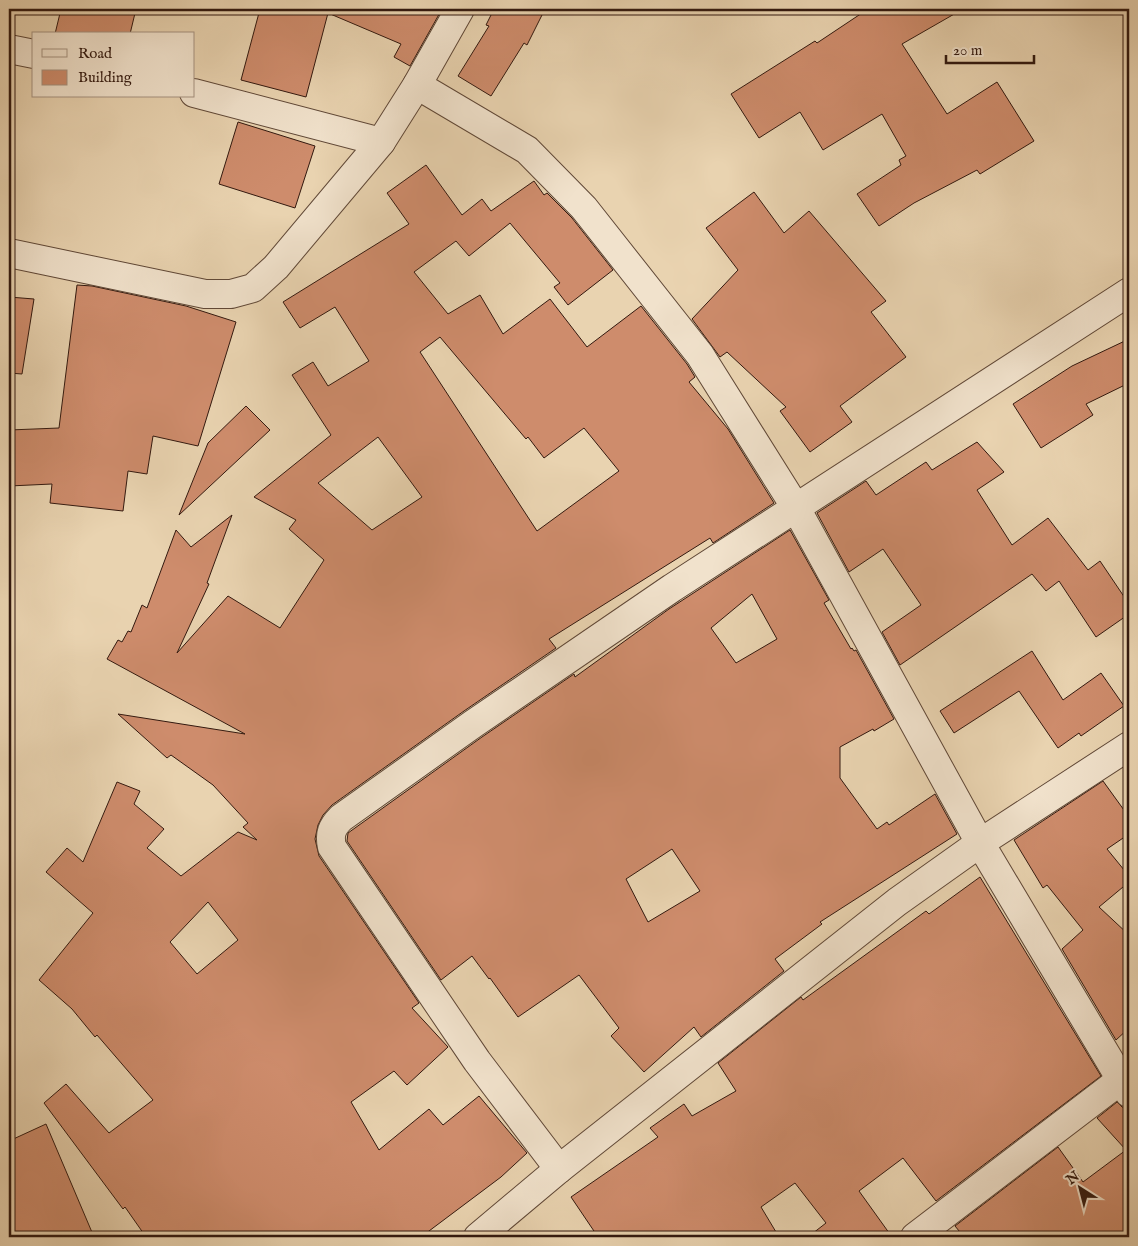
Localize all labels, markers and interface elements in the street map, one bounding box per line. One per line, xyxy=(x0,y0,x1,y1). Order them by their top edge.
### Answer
legend xyxy=(32,32,195,98)
scale bar xyxy=(946,32,1033,64)
text: 20 m xyxy=(953,41,983,60)
text: Road xyxy=(78,44,113,63)
text: Building xyxy=(78,68,133,87)
north arrow xyxy=(1056,1164,1106,1214)
text: N xyxy=(1062,1167,1083,1190)

